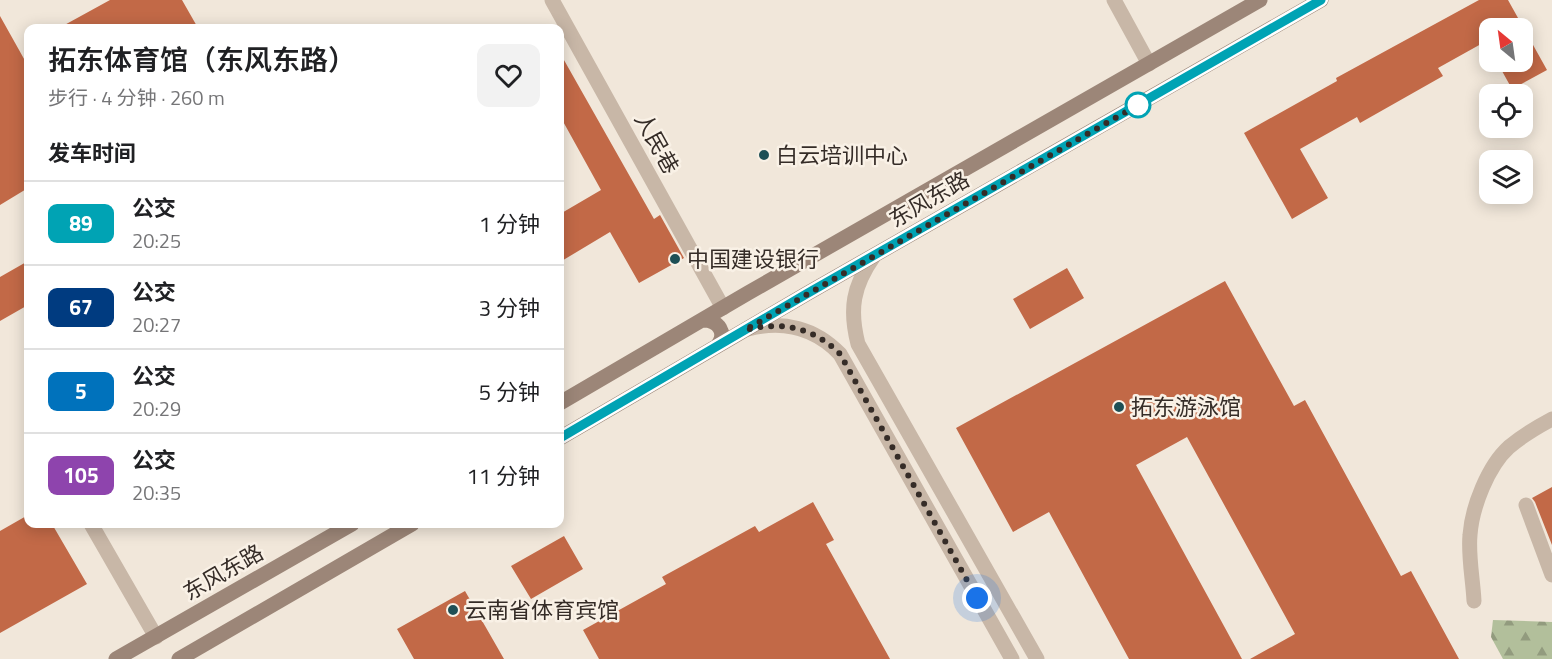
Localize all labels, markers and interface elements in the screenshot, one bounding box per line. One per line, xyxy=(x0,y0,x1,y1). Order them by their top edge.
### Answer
north arrow xyxy=(1479,18,1533,72)
map controls xyxy=(1479,18,1533,204)
text: 拓东体育馆（东风东路） xyxy=(48,38,356,81)
button: heart xyxy=(477,44,540,107)
text: 步行 · 4 分钟 · 260 m xyxy=(48,82,225,113)
button: locate xyxy=(1479,84,1533,138)
unlabelled marker xyxy=(1125,92,1151,118)
street label: 人民巷 xyxy=(626,106,688,180)
text: 发车时间 xyxy=(48,136,136,170)
place label: 白云培训中心 xyxy=(776,138,908,172)
marker: 白云培训中心 xyxy=(757,148,771,162)
button: layers xyxy=(1479,150,1533,204)
street label: 东风东路 xyxy=(882,162,976,236)
text: 公交 xyxy=(132,191,176,225)
text: 89 xyxy=(69,207,93,239)
text: 1 分钟 xyxy=(479,207,540,241)
text: 20:25 xyxy=(132,225,181,256)
place label: 中国建设银行 xyxy=(687,242,819,276)
marker: 中国建设银行 xyxy=(668,252,682,266)
text: 公交 xyxy=(132,275,176,309)
text: 67 xyxy=(69,291,93,323)
text: 3 分钟 xyxy=(479,291,540,325)
text: 20:27 xyxy=(132,309,181,340)
text: 公交 xyxy=(132,359,176,393)
text: 5 xyxy=(75,375,87,407)
text: 5 分钟 xyxy=(479,375,540,409)
place label: 拓东游泳馆 xyxy=(1131,390,1241,424)
text: 20:29 xyxy=(132,393,181,424)
marker: 拓东游泳馆 xyxy=(1112,400,1126,414)
text: 公交 xyxy=(132,443,176,477)
text: 105 xyxy=(63,459,99,491)
text: 11 分钟 xyxy=(467,459,540,493)
text: 20:35 xyxy=(132,477,181,508)
street label: 东风东路 xyxy=(176,535,270,609)
your location xyxy=(962,583,992,613)
place label: 云南省体育宾馆 xyxy=(465,593,619,627)
marker: 云南省体育宾馆 xyxy=(446,603,460,617)

